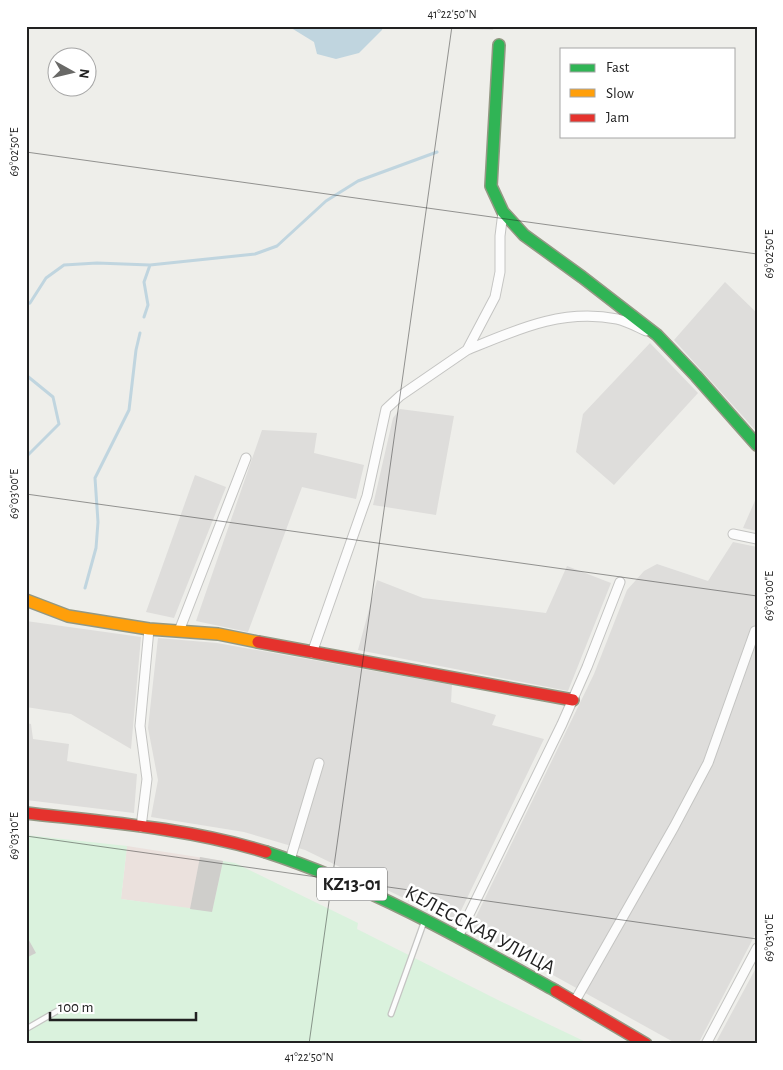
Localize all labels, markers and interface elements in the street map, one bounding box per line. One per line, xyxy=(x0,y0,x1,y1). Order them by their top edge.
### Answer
text: 41°22'50"N xyxy=(427,8,477,20)
north arrow xyxy=(48,48,98,98)
legend xyxy=(560,48,736,138)
text: Fast xyxy=(606,60,630,75)
text: N xyxy=(76,68,91,79)
text: Slow xyxy=(606,86,634,101)
text: Jam xyxy=(606,110,629,125)
text: 69°02'50"E xyxy=(8,127,20,177)
text: 69°02'50"E xyxy=(763,229,775,279)
text: 69°03'00"E xyxy=(8,469,20,519)
text: 69°03'00"E xyxy=(763,571,775,621)
text: 69°03'10"E xyxy=(8,812,20,860)
road number: KZ13-01 xyxy=(317,868,387,901)
street label: КЕЛЕССКАЯ УЛИЦА xyxy=(402,882,559,978)
text: 69°03'10"E xyxy=(763,914,775,962)
scale bar xyxy=(50,990,196,1022)
text: 100 m xyxy=(58,1000,93,1015)
text: 41°22'50"N xyxy=(284,1051,334,1063)

